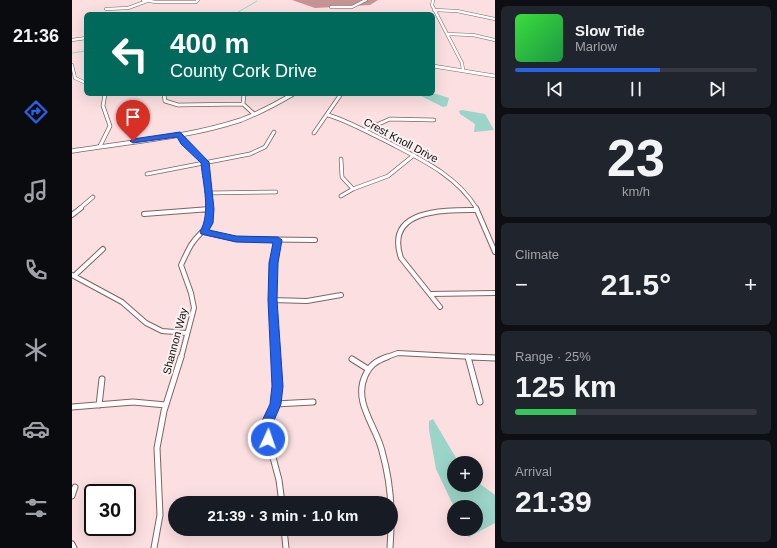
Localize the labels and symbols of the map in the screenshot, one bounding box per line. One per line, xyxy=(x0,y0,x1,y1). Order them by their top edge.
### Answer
pin xyxy=(116,100,150,141)
street label: Crest Knoll Drive xyxy=(362,115,440,165)
street label: Shannon Way xyxy=(160,306,190,376)
position arrow xyxy=(247,418,289,460)
speed limit sign: 30 xyxy=(84,484,136,536)

